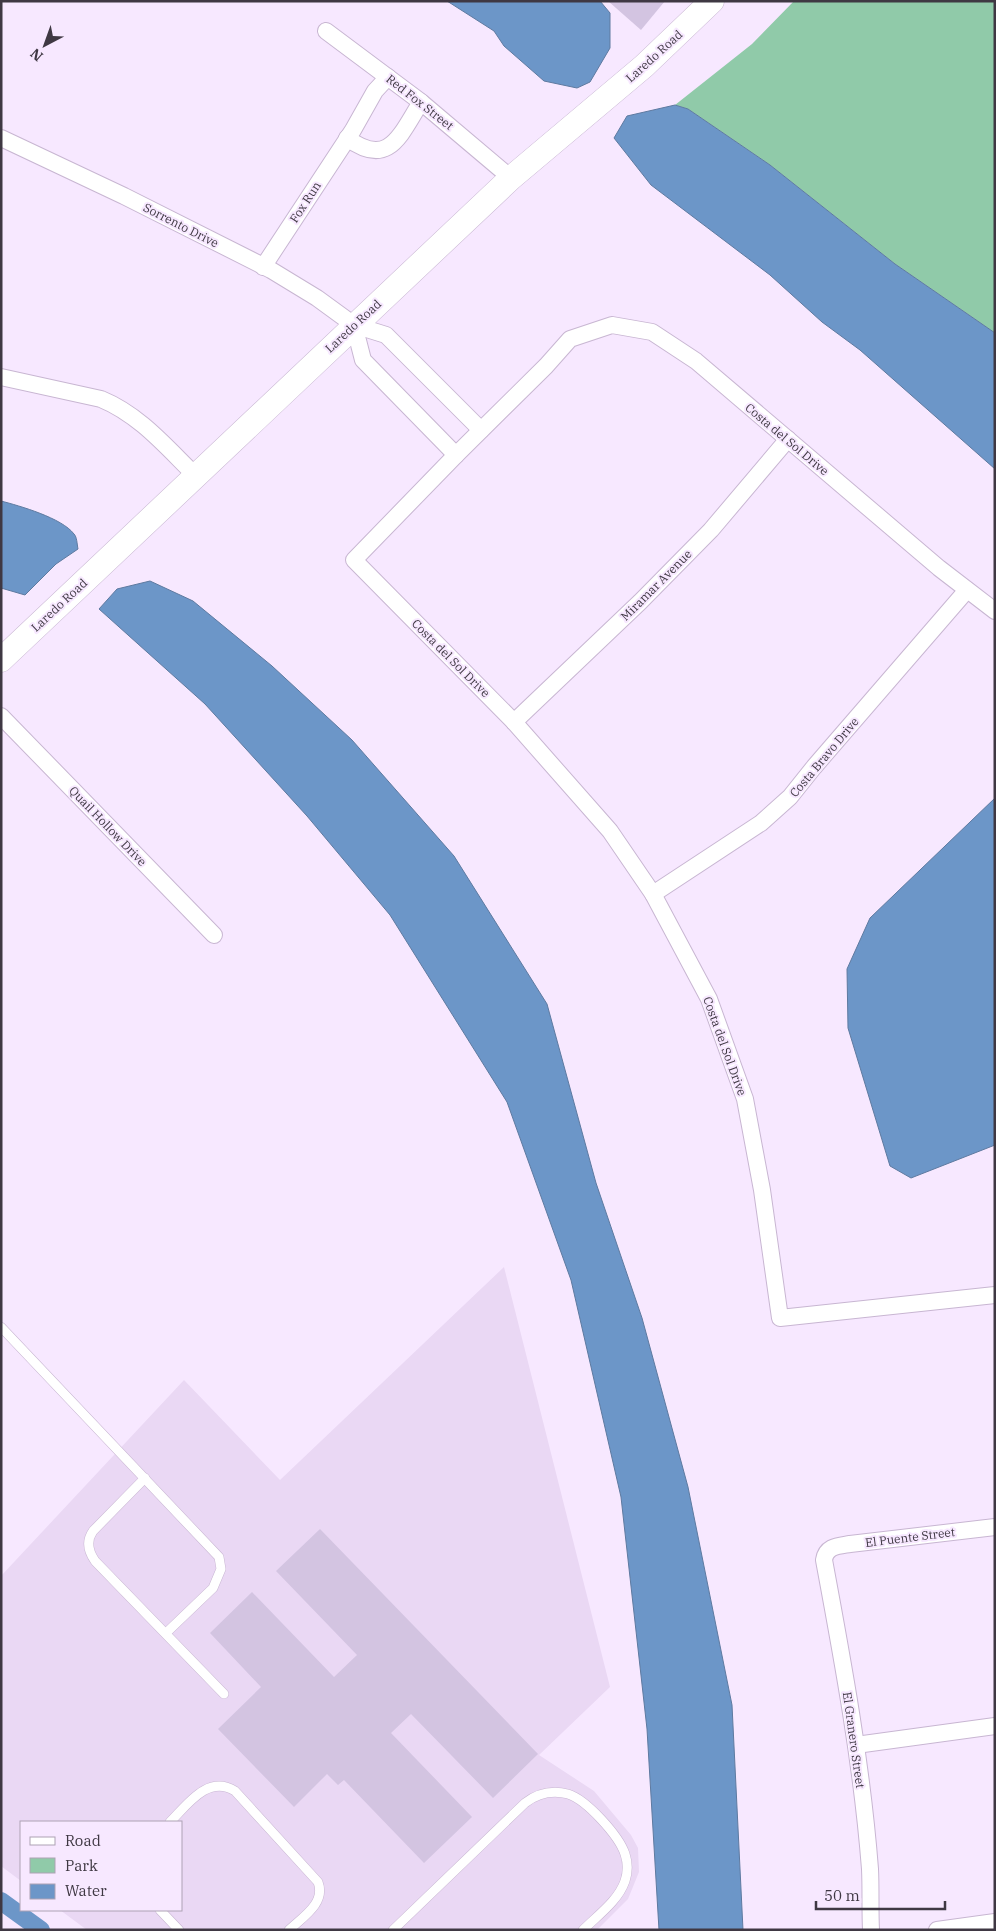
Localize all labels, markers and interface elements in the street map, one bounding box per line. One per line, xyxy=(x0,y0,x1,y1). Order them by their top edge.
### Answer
north arrow xyxy=(20,20,70,70)
street label: Laredo Road xyxy=(623,27,685,85)
text: N xyxy=(26,44,47,65)
street label: Red Fox Street xyxy=(383,71,457,133)
street label: Fox Run xyxy=(286,178,324,225)
street label: Sorrento Drive xyxy=(141,200,221,250)
street label: Laredo Road xyxy=(322,296,384,356)
street label: Costa del Sol Drive xyxy=(742,400,832,478)
street label: Miramar Avenue xyxy=(617,546,695,624)
street label: Laredo Road xyxy=(28,575,90,635)
street label: Costa del Sol Drive xyxy=(409,616,493,700)
street label: Costa Bravo Drive xyxy=(786,714,862,800)
street label: Quail Hollow Drive xyxy=(66,783,150,869)
street label: Costa del Sol Drive xyxy=(700,994,750,1098)
street label: El Puente Street xyxy=(864,1524,956,1550)
street label: El Granero Street xyxy=(840,1691,868,1789)
legend xyxy=(20,1821,182,1911)
text: Road xyxy=(65,1831,101,1850)
text: Park xyxy=(65,1856,98,1875)
scale bar xyxy=(816,1878,945,1910)
text: Water xyxy=(65,1881,107,1900)
text: 50 m xyxy=(824,1886,860,1905)

